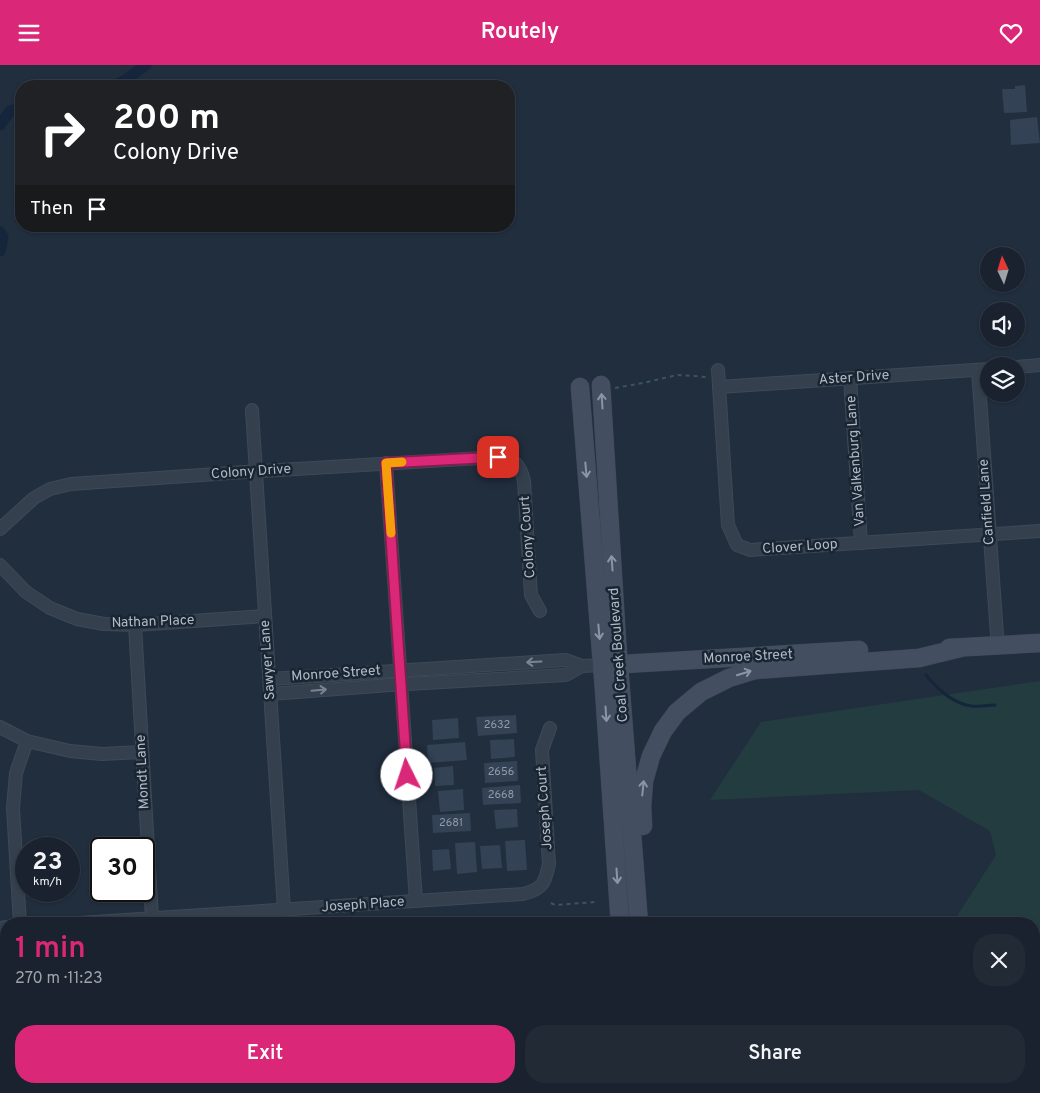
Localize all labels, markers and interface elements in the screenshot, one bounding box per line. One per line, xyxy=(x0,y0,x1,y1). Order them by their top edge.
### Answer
icon: menu xyxy=(15,19,43,47)
text: Routely xyxy=(481,19,559,46)
icon: heart xyxy=(997,19,1025,47)
text: 200 m xyxy=(113,97,220,141)
icon: right xyxy=(30,100,95,165)
text: Colony Drive xyxy=(113,140,239,167)
icon: arrive xyxy=(83,195,111,223)
text: Then xyxy=(30,197,73,221)
north arrow xyxy=(980,247,1025,293)
map controls xyxy=(980,247,1025,402)
button: sound xyxy=(980,302,1025,347)
button: layers xyxy=(980,357,1025,402)
street label: Aster Drive xyxy=(818,367,890,389)
one-way arrow xyxy=(597,393,606,409)
street label: Van Valkenburg Lane xyxy=(843,395,869,527)
pin xyxy=(477,436,519,478)
icon: arrive xyxy=(484,443,512,471)
street label: Canfield Lane xyxy=(976,458,998,546)
street label: Colony Drive xyxy=(210,461,292,483)
one-way arrow xyxy=(582,462,591,478)
street label: Colony Court xyxy=(517,495,539,579)
street label: Clover Loop xyxy=(762,536,838,558)
one-way arrow xyxy=(608,555,617,571)
street label: Coal Creek Boulevard xyxy=(606,587,632,723)
street label: Nathan Place xyxy=(111,612,195,632)
street label: Sawyer Lane xyxy=(257,619,279,701)
one-way arrow xyxy=(595,624,604,640)
street label: Monroe Street xyxy=(703,646,793,668)
one-way arrow xyxy=(527,657,543,667)
street label: Monroe Street xyxy=(291,662,381,686)
one-way arrow xyxy=(736,668,752,678)
one-way arrow xyxy=(311,686,327,695)
one-way arrow xyxy=(601,705,610,721)
house number: 2632 xyxy=(484,718,510,732)
street label: Mondt Lane xyxy=(133,734,153,810)
position arrow xyxy=(380,748,432,800)
house number: 2656 xyxy=(488,765,514,779)
street label: Joseph Court xyxy=(534,765,556,851)
one-way arrow xyxy=(638,780,648,796)
house number: 2668 xyxy=(488,788,514,802)
house number: 2681 xyxy=(439,816,463,830)
speed limit sign: 30 xyxy=(90,837,155,902)
text: 23 xyxy=(32,847,63,879)
one-way arrow xyxy=(612,867,621,883)
text: km/h xyxy=(33,874,62,890)
street label: Joseph Place xyxy=(321,894,405,916)
text: 1 min xyxy=(15,931,86,968)
button: close xyxy=(973,934,1025,986)
text: 270 m · 11:23 xyxy=(15,969,103,989)
button: Exit xyxy=(15,1025,515,1083)
button: Share xyxy=(525,1025,1025,1083)

